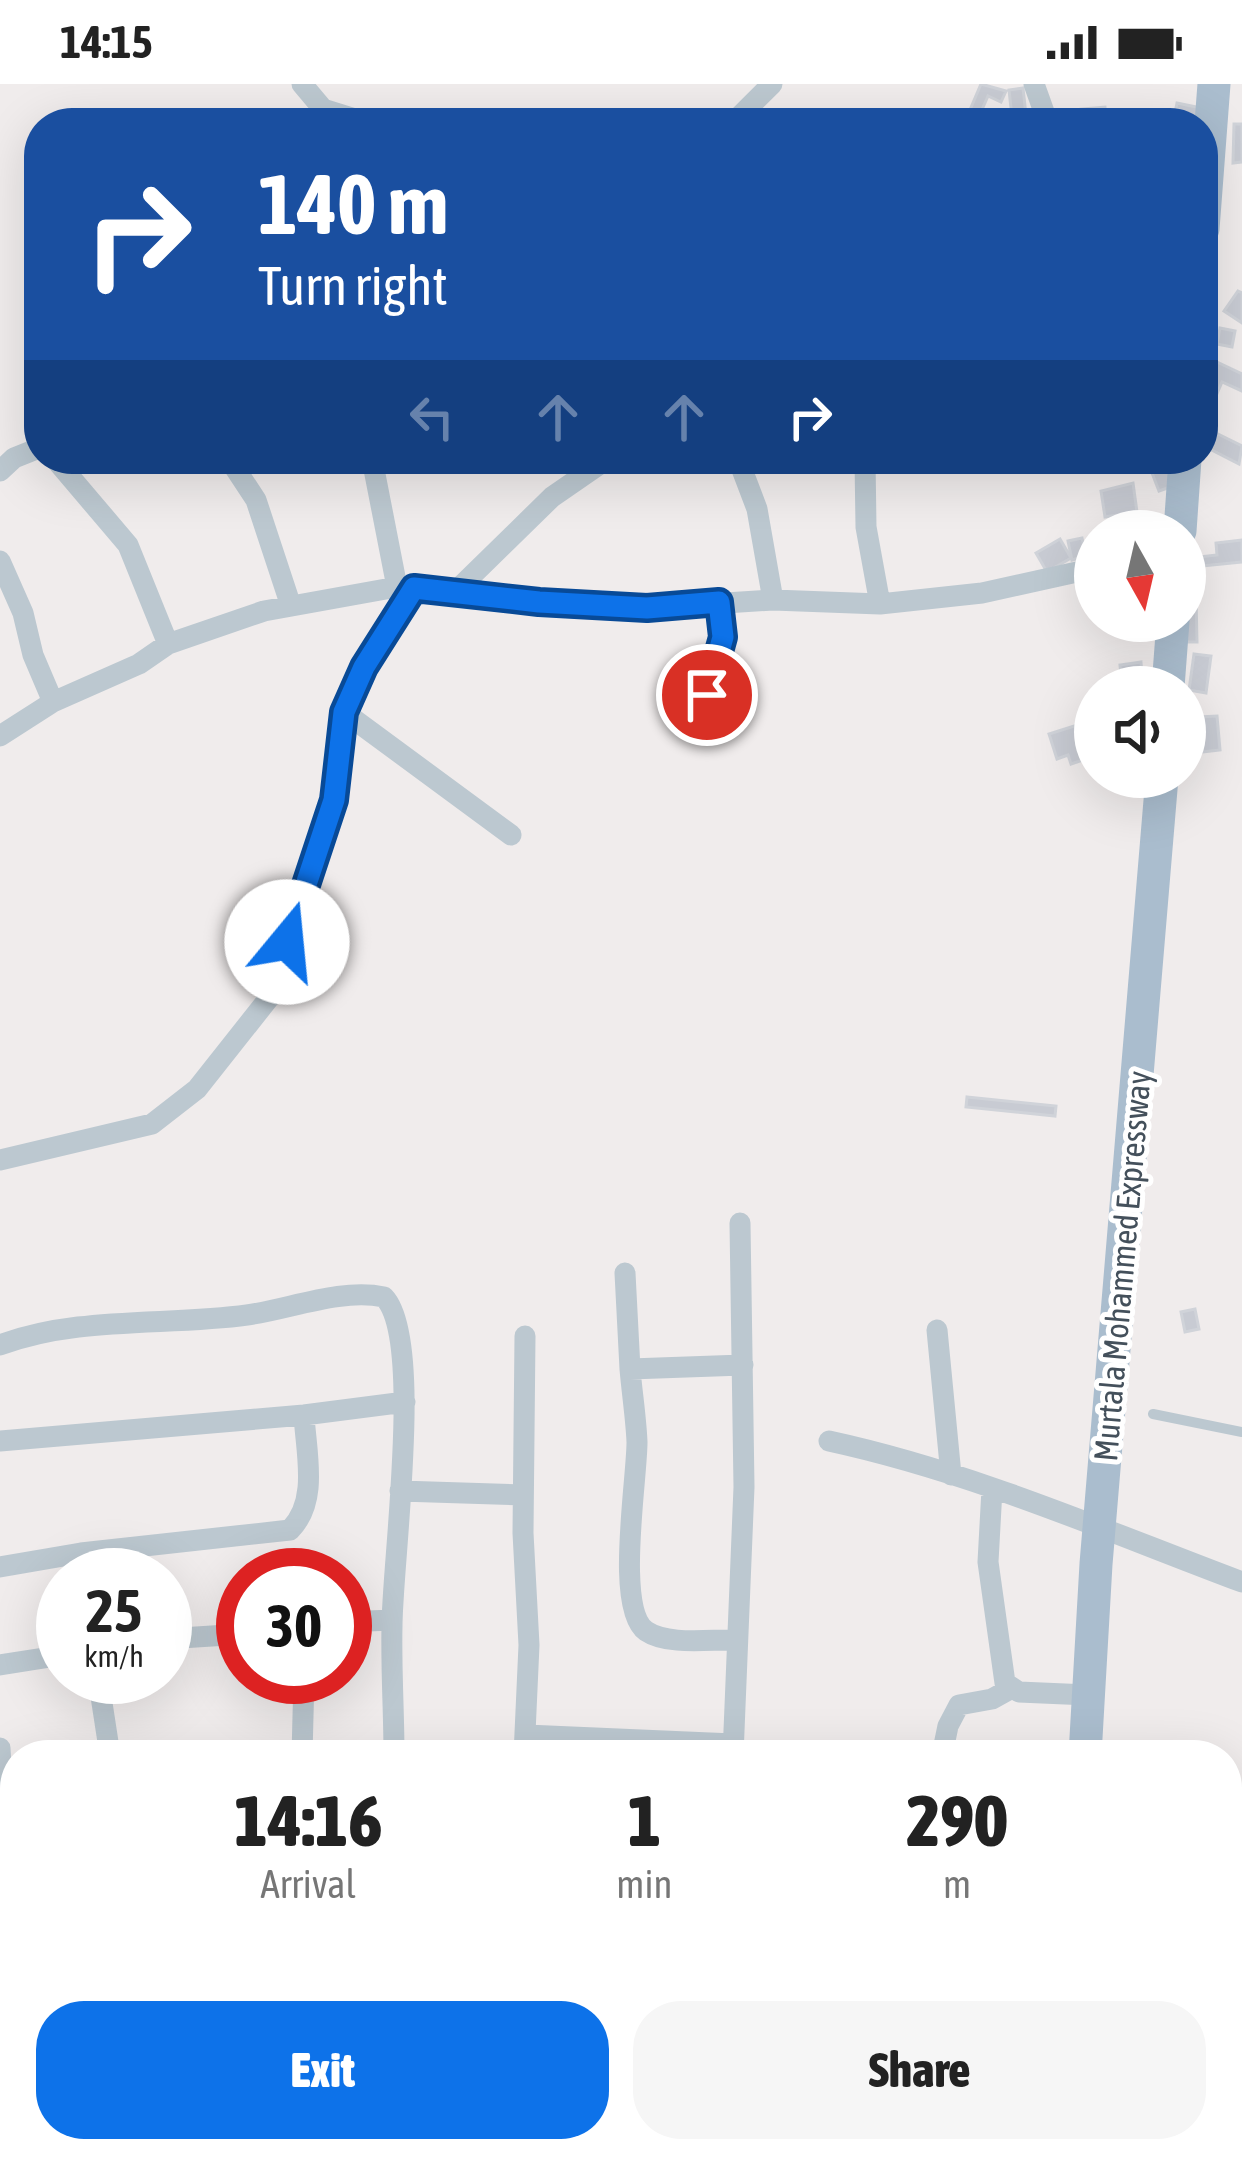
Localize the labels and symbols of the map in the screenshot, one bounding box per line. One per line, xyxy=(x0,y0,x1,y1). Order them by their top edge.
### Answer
north arrow xyxy=(1074,510,1206,642)
pin xyxy=(656,644,758,746)
position arrow xyxy=(224,879,350,1005)
street label: Murtala Mohammed Expressway xyxy=(1086,1069,1158,1463)
speed limit sign: 30 xyxy=(216,1548,372,1704)

